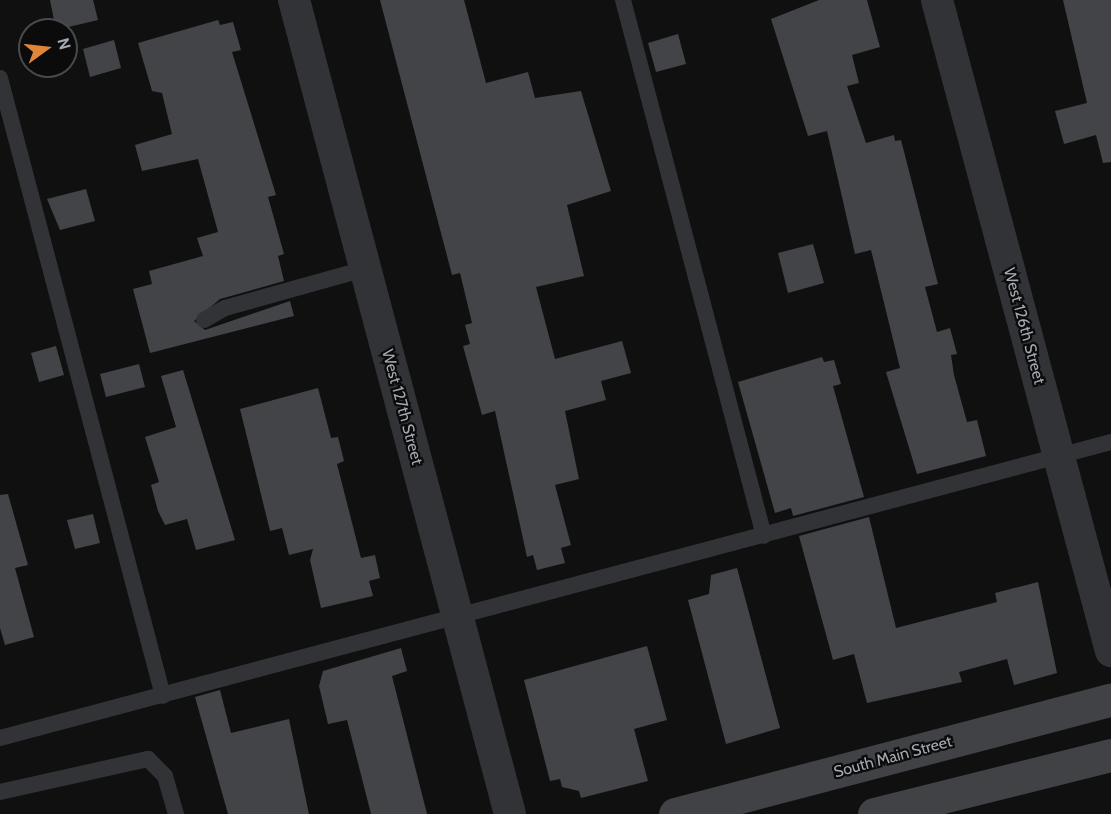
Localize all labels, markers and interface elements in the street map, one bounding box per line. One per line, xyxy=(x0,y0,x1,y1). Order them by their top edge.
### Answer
north arrow xyxy=(18,18,78,78)
text: N xyxy=(53,36,75,52)
street label: West 126th Street xyxy=(999,266,1049,386)
street label: West 127th Street xyxy=(377,347,427,467)
street label: South Main Street xyxy=(832,732,954,782)

